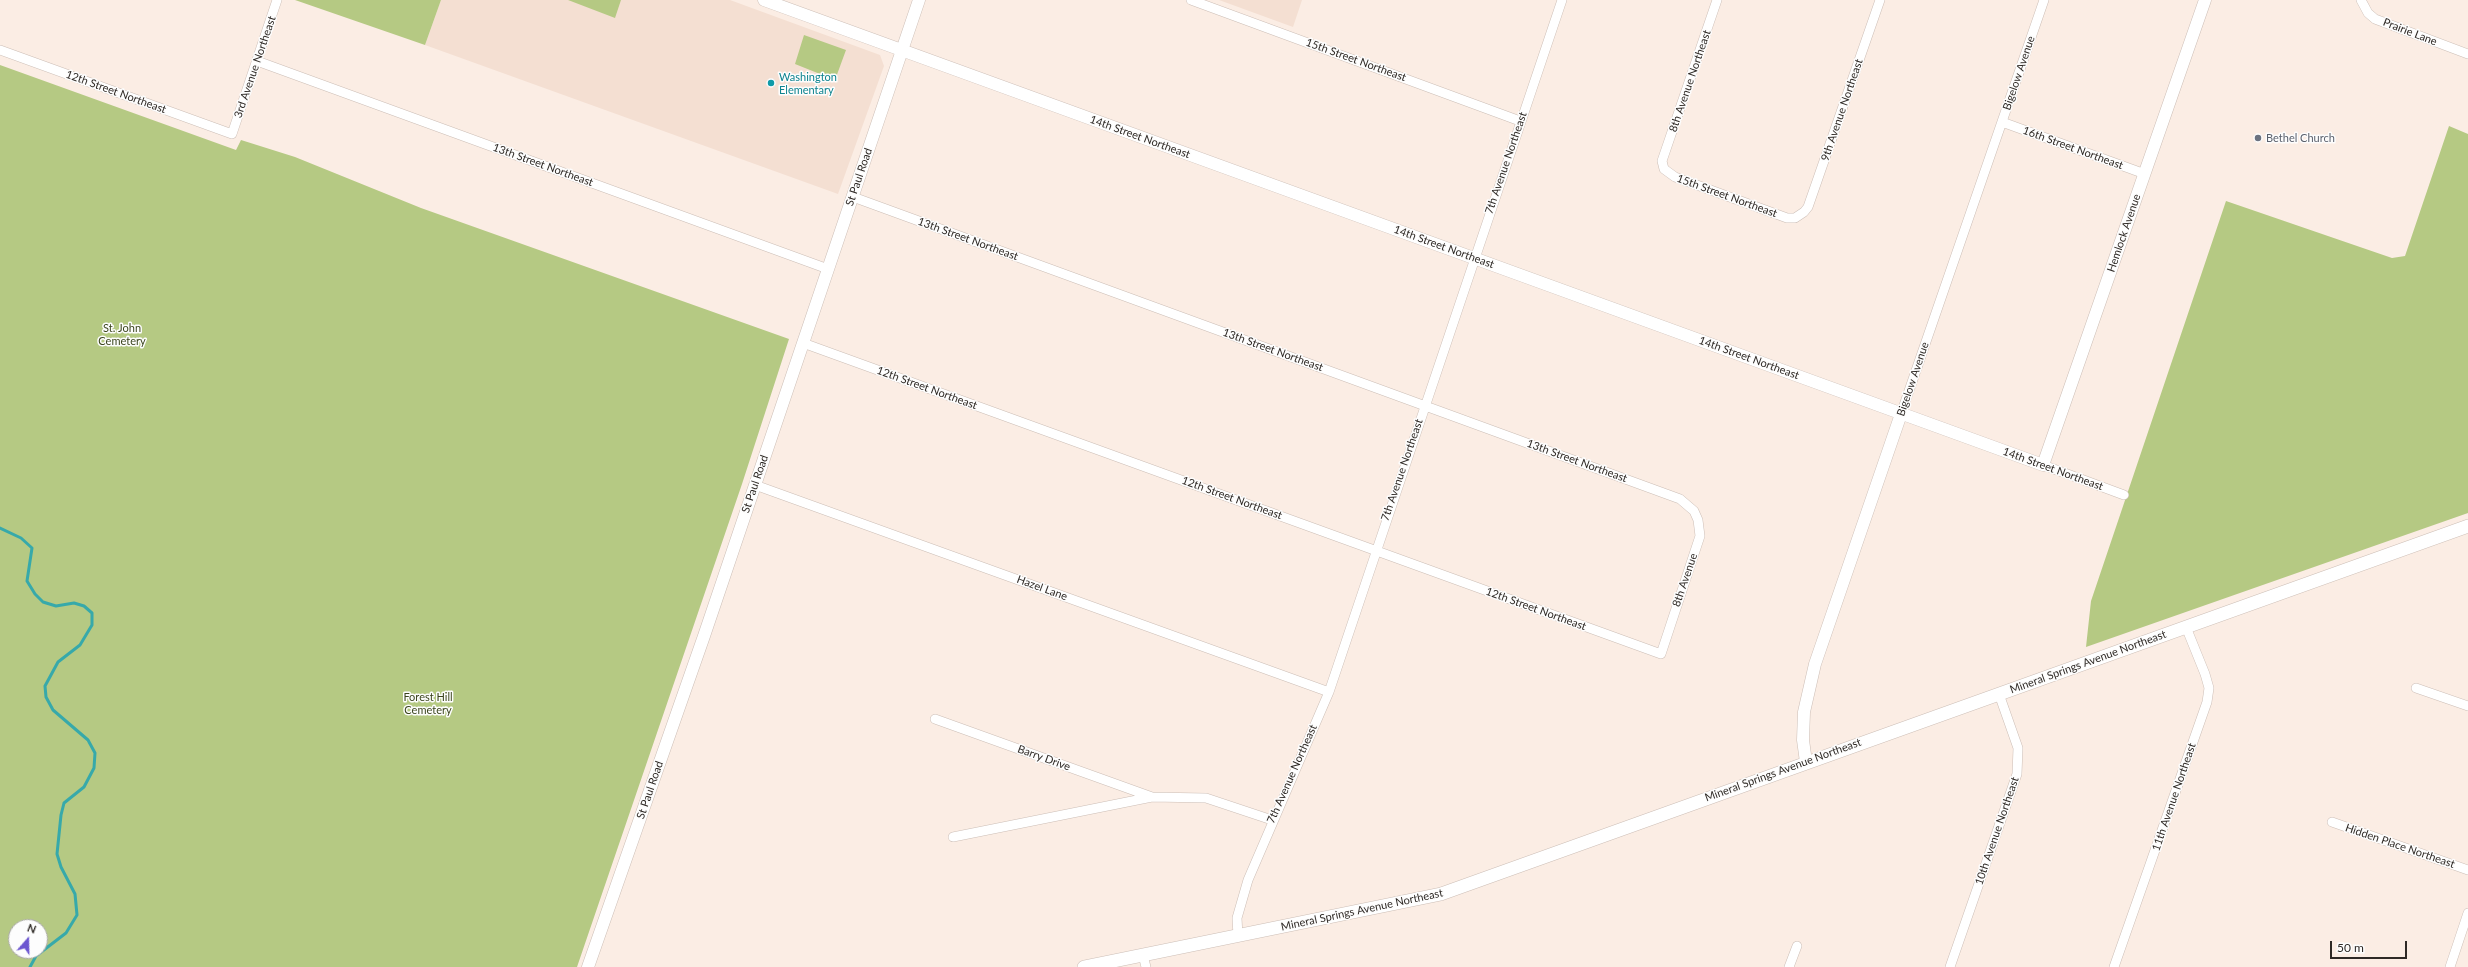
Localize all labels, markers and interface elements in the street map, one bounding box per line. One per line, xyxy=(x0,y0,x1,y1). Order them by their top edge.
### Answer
street label: 3rd Avenue Northeast xyxy=(231,14,279,120)
street label: Prairie Lane xyxy=(2381,16,2439,48)
street label: 8th Avenue Northeast xyxy=(1666,28,1714,134)
street label: Bigelow Avenue xyxy=(2000,34,2038,112)
street label: 15th Street Northeast xyxy=(1304,36,1408,84)
street label: 9th Avenue Northeast xyxy=(1818,57,1866,163)
street label: 12th Street Northeast xyxy=(64,68,168,116)
place label: Washington Elementary xyxy=(779,70,837,96)
marker: Washington Elementary xyxy=(766,78,776,88)
street label: 7th Avenue Northeast xyxy=(1482,110,1530,216)
street label: 14th Street Northeast xyxy=(1088,113,1192,161)
street label: 16th Street Northeast xyxy=(2021,124,2125,172)
place label: Bethel Church xyxy=(2266,131,2335,145)
marker: Bethel Church xyxy=(2253,133,2263,143)
street label: 13th Street Northeast xyxy=(491,141,595,189)
street label: St Paul Road xyxy=(843,146,875,208)
street label: 15th Street Northeast xyxy=(1675,172,1779,220)
street label: Hemlock Avenue xyxy=(2104,192,2144,274)
street label: 13th Street Northeast xyxy=(916,215,1020,263)
street label: 14th Street Northeast xyxy=(1392,223,1496,271)
park label: St. John Cemetery xyxy=(98,321,146,347)
street label: 13th Street Northeast xyxy=(1221,326,1325,374)
street label: 14th Street Northeast xyxy=(1697,334,1801,382)
street label: Bigelow Avenue xyxy=(1894,340,1932,418)
street label: 12th Street Northeast xyxy=(875,364,979,412)
street label: 7th Avenue Northeast xyxy=(1378,417,1426,523)
street label: 13th Street Northeast xyxy=(1525,437,1629,485)
street label: 14th Street Northeast xyxy=(2001,445,2105,493)
street label: St Paul Road xyxy=(739,453,771,515)
street label: 12th Street Northeast xyxy=(1180,474,1284,522)
street label: 8th Avenue xyxy=(1670,552,1700,608)
street label: Hazel Lane xyxy=(1015,573,1069,603)
street label: 12th Street Northeast xyxy=(1484,585,1588,633)
street label: Mineral Springs Avenue Northeast xyxy=(2008,628,2168,696)
park label: Forest Hill Cemetery xyxy=(403,690,453,716)
street label: 7th Avenue Northeast xyxy=(1264,722,1320,826)
street label: Mineral Springs Avenue Northeast xyxy=(1703,736,1863,804)
street label: 11th Avenue Northeast xyxy=(2149,741,2199,853)
street label: Barry Drive xyxy=(1016,742,1072,774)
street label: St Paul Road xyxy=(634,759,666,821)
street label: 10th Avenue Northeast xyxy=(1972,775,2022,887)
street label: Hidden Place Northeast xyxy=(2343,821,2457,871)
street label: Mineral Springs Avenue Northeast xyxy=(1280,886,1444,934)
north arrow xyxy=(8,919,48,959)
text: N xyxy=(26,921,38,936)
scale bar xyxy=(2332,933,2409,959)
text: 50 m xyxy=(2337,940,2364,955)

